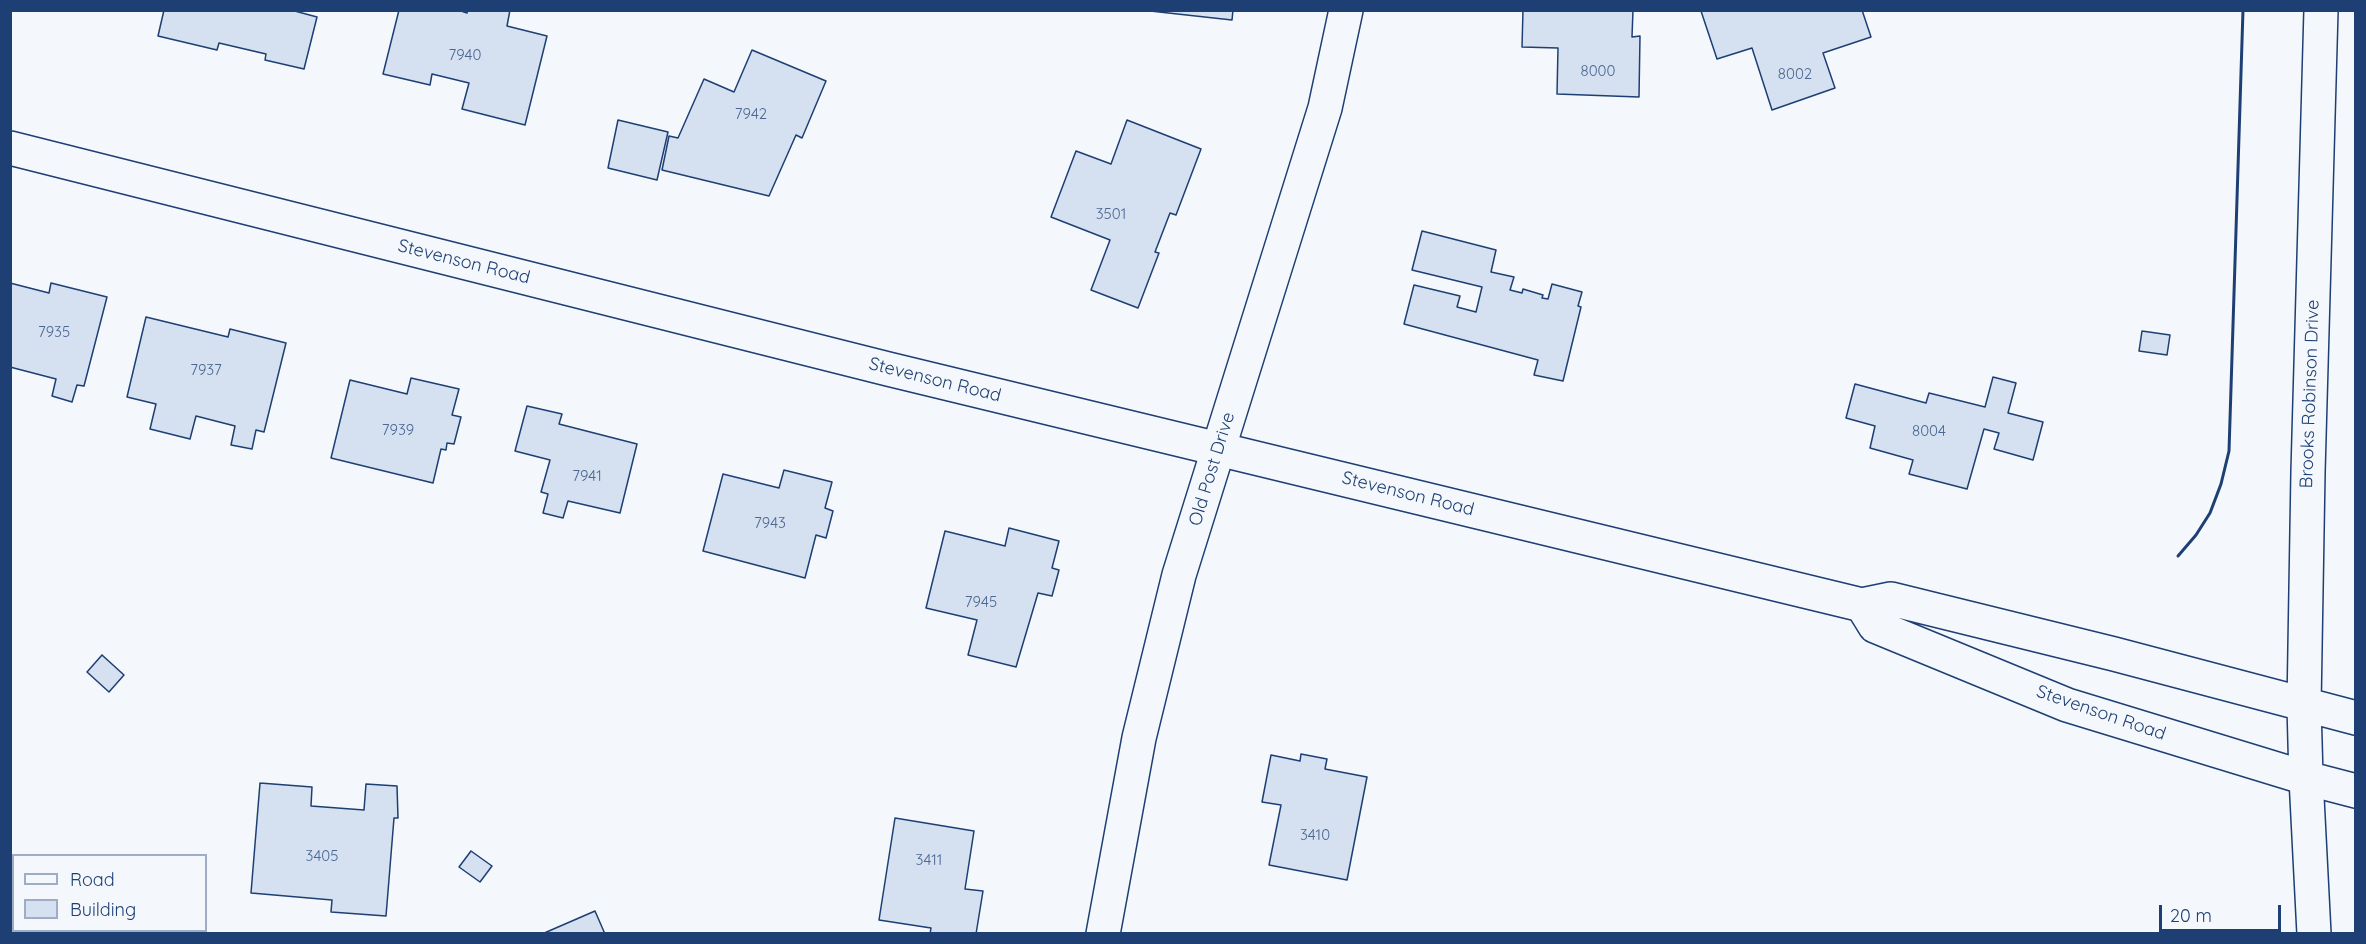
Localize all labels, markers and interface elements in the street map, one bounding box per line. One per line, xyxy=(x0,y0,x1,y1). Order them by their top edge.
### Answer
house number: 7940 xyxy=(449,46,481,64)
house number: 8000 xyxy=(1581,62,1615,80)
house number: 8002 xyxy=(1778,65,1812,83)
house number: 7942 xyxy=(735,105,767,123)
house number: 3501 xyxy=(1096,205,1126,223)
street label: Stevenson Road xyxy=(396,235,532,289)
street label: Brooks Robinson Drive xyxy=(2296,299,2324,489)
house number: 7935 xyxy=(38,323,70,341)
street label: Stevenson Road xyxy=(867,353,1003,407)
house number: 7937 xyxy=(190,361,222,379)
street label: Old Post Drive xyxy=(1184,410,1240,528)
house number: 7939 xyxy=(382,421,414,439)
house number: 8004 xyxy=(1912,422,1946,440)
house number: 7941 xyxy=(572,467,602,485)
street label: Stevenson Road xyxy=(1340,467,1476,521)
house number: 7943 xyxy=(754,514,786,532)
house number: 7945 xyxy=(965,593,997,611)
street label: Stevenson Road xyxy=(2033,681,2169,745)
house number: 3410 xyxy=(1300,826,1330,844)
house number: 3405 xyxy=(306,847,338,865)
house number: 3411 xyxy=(916,851,942,869)
legend xyxy=(12,854,207,932)
text: Road xyxy=(70,868,115,891)
scale bar xyxy=(2162,893,2284,931)
text: Building xyxy=(70,898,136,921)
text: 20 m xyxy=(2170,904,2212,927)

